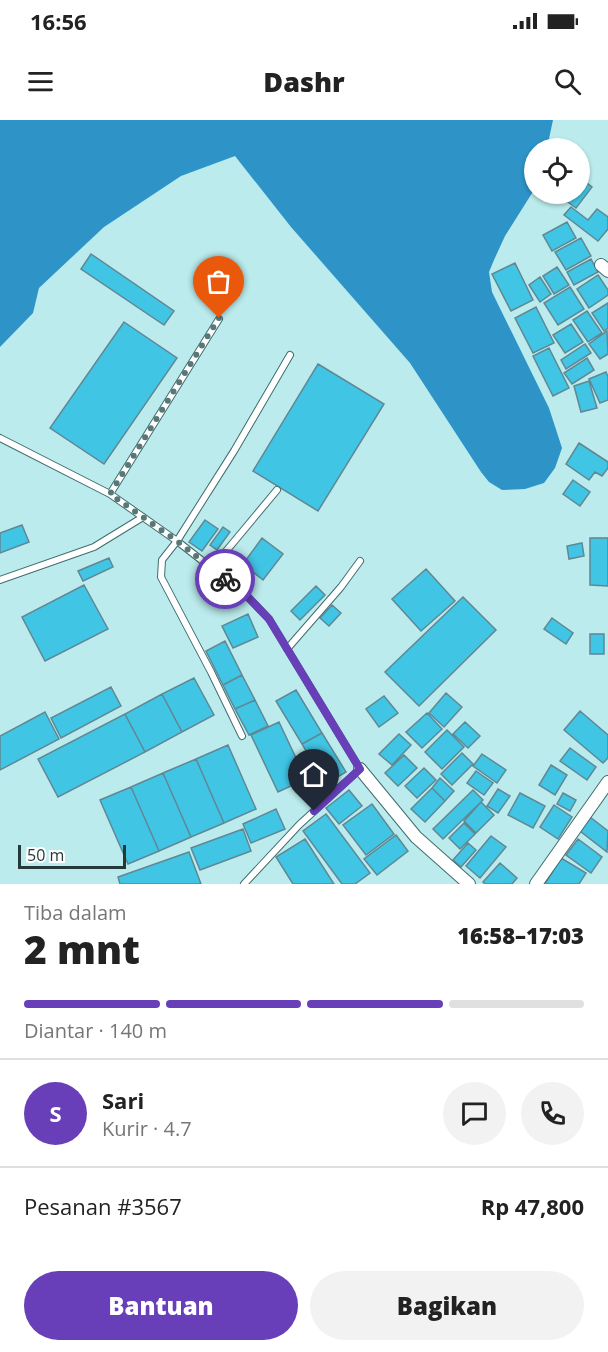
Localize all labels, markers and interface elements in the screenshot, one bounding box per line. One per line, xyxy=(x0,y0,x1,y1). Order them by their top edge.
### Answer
text: 16:56 xyxy=(30,6,87,36)
text: Dashr xyxy=(263,63,345,100)
icon: menu xyxy=(24,65,57,98)
icon: search xyxy=(551,65,584,98)
map controls xyxy=(524,138,590,204)
button: locate xyxy=(524,138,590,204)
pin xyxy=(193,256,244,318)
icon: bag xyxy=(202,265,235,298)
courier xyxy=(195,549,255,609)
icon: bike xyxy=(209,563,242,596)
pin xyxy=(288,749,339,811)
icon: home xyxy=(297,758,330,791)
scale bar xyxy=(18,842,126,870)
text: 50 m xyxy=(27,844,64,866)
text: Tiba dalam xyxy=(24,899,127,926)
text: 16:58–17:03 xyxy=(457,920,584,950)
text: 2 mnt xyxy=(24,922,140,975)
text: Diantar · 140 m xyxy=(24,1017,167,1044)
button: chat xyxy=(443,1082,506,1145)
button: phone xyxy=(521,1082,584,1145)
text: Sari xyxy=(102,1085,144,1115)
text: S xyxy=(49,1098,62,1128)
text: Kurir · 4.7 xyxy=(102,1115,192,1142)
text: Pesanan #3567 xyxy=(24,1191,182,1221)
text: Rp 47,800 xyxy=(481,1191,584,1221)
button: Bantuan xyxy=(24,1271,298,1340)
button: Bagikan xyxy=(310,1271,584,1340)

